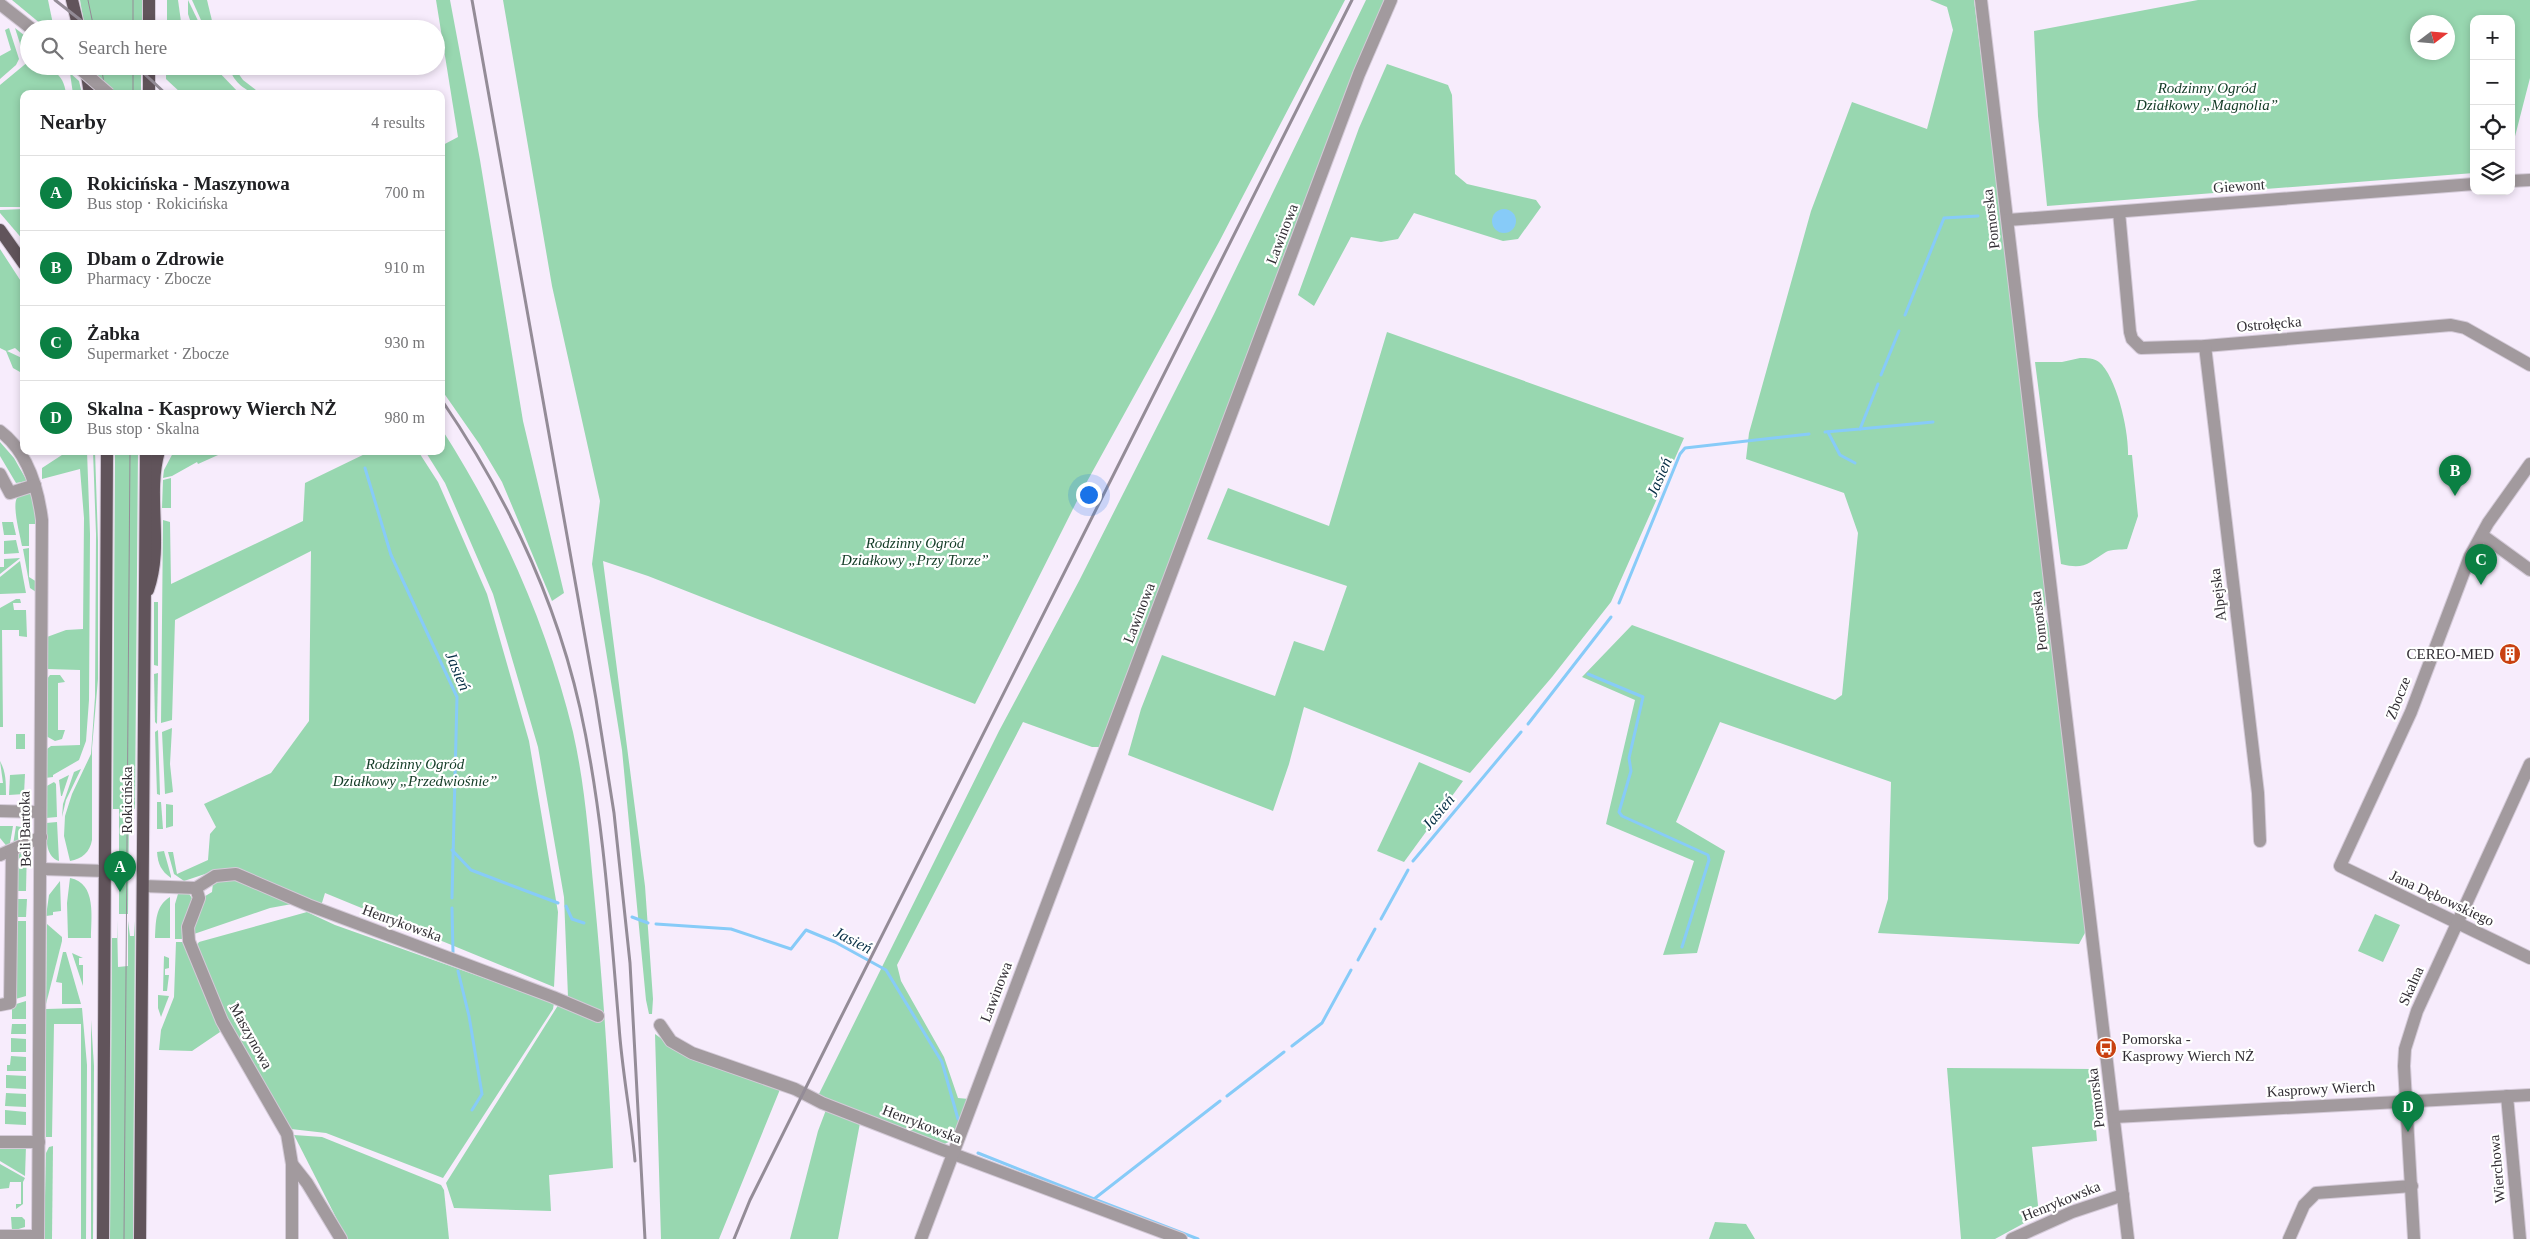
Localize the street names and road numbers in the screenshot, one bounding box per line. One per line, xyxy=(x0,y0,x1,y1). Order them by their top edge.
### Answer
street label: Giewont xyxy=(2213,176,2266,196)
street label: Pomorska xyxy=(1979,188,2003,250)
street label: Lawinowa xyxy=(1263,201,1301,266)
street label: Ostrołęcka xyxy=(2236,313,2302,335)
street label: Alpejska xyxy=(2207,567,2229,622)
street label: Lawinowa xyxy=(1120,580,1158,645)
street label: Pomorska xyxy=(2027,590,2051,652)
street label: Zbocze xyxy=(2383,674,2413,721)
street label: Rokicińska xyxy=(119,766,135,834)
street label: Beli Bartoka xyxy=(16,790,34,867)
street label: Jana Dębowskiego xyxy=(2387,867,2497,929)
street label: Henrykowska xyxy=(360,901,444,945)
street label: Lawinowa xyxy=(977,959,1015,1024)
street label: Skalna xyxy=(2395,964,2427,1008)
street label: Maszynowa xyxy=(226,1000,276,1072)
street label: Pomorska xyxy=(2084,1067,2108,1129)
street label: Kasprowy Wierch xyxy=(2266,1078,2376,1100)
street label: Henrykowska xyxy=(880,1102,964,1147)
street label: Wierchowa xyxy=(2486,1134,2508,1204)
street label: Henrykowska xyxy=(2019,1178,2103,1224)

